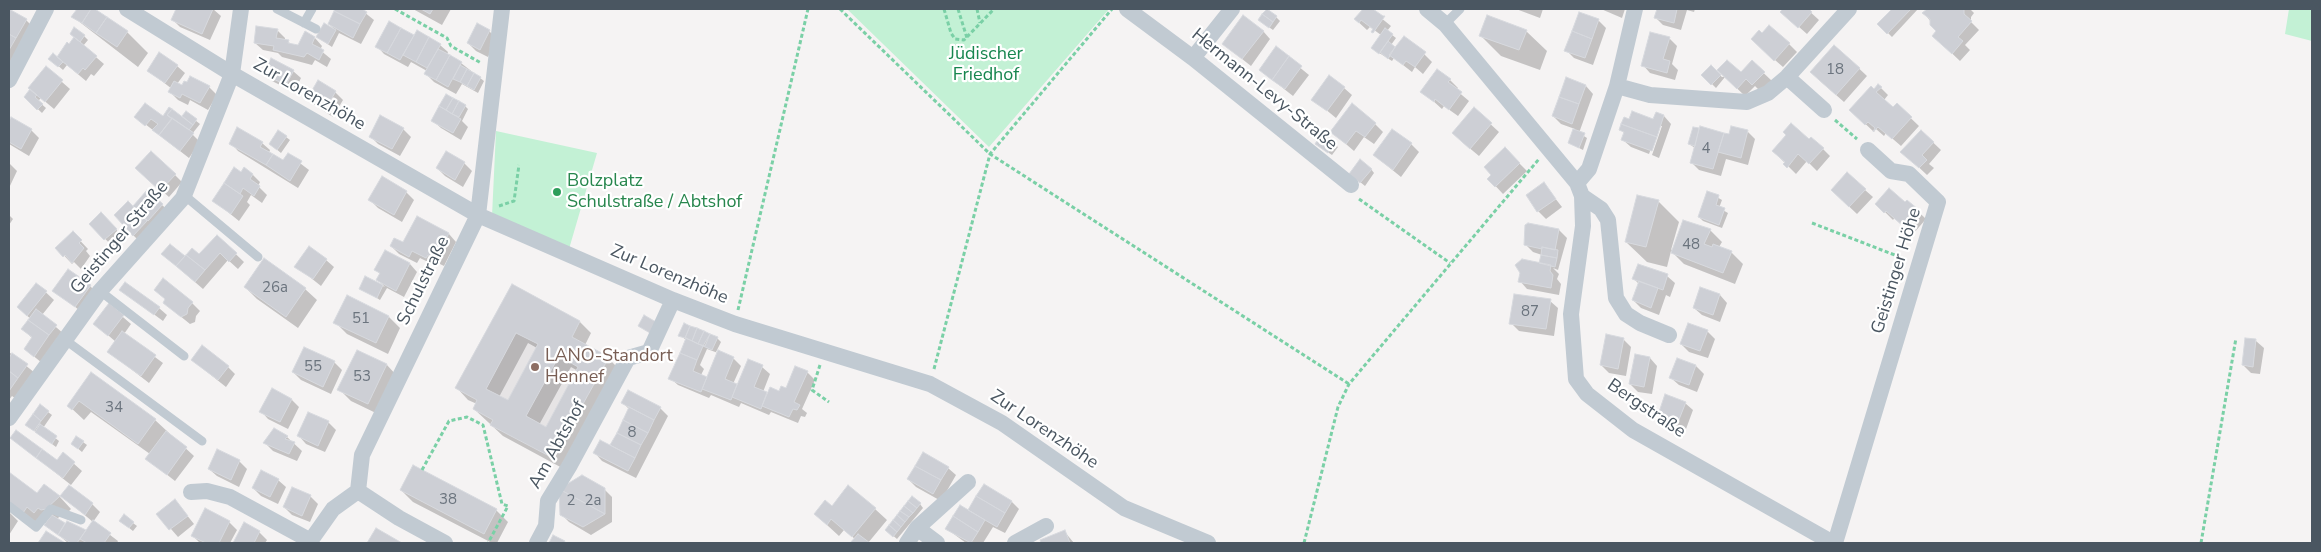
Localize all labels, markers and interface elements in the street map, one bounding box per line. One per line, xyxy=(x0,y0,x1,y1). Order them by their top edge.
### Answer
street label: Hermann-Levy-Straße xyxy=(1187,24,1341,156)
park label: Jüdischer Friedhof xyxy=(949,44,1023,86)
street label: Zur Lorenzhöhe xyxy=(249,54,369,136)
house number: 18 xyxy=(1826,61,1844,79)
house number: 4 xyxy=(1702,140,1710,158)
place label: Bolzplatz Schulstraße / Abtshof xyxy=(567,171,742,213)
street label: Geistinger Straße xyxy=(66,177,174,299)
marker: Bolzplatz Schulstraße / Abtshof xyxy=(551,186,563,198)
street label: Geistinger Höhe xyxy=(1868,205,1926,337)
street label: Schulstraße xyxy=(393,233,455,329)
house number: 48 xyxy=(1682,236,1700,254)
street label: Zur Lorenzhöhe xyxy=(607,240,731,310)
house number: 26a xyxy=(262,279,288,297)
house number: 87 xyxy=(1521,303,1539,321)
house number: 51 xyxy=(352,310,370,328)
place label: LANO-Standort Hennef xyxy=(545,346,673,388)
house number: 55 xyxy=(304,358,322,376)
marker: LANO-Standort Hennef xyxy=(529,361,541,373)
house number: 53 xyxy=(353,368,371,386)
street label: Bergstraße xyxy=(1603,375,1689,443)
street label: Zur Lorenzhöhe xyxy=(986,386,1102,474)
street label: Am Abtshof xyxy=(525,397,591,493)
house number: 34 xyxy=(105,399,123,417)
house number: 8 xyxy=(628,424,636,442)
house number: 38 xyxy=(439,491,457,509)
house number: 2 xyxy=(567,492,575,510)
house number: 2a xyxy=(585,492,601,510)

